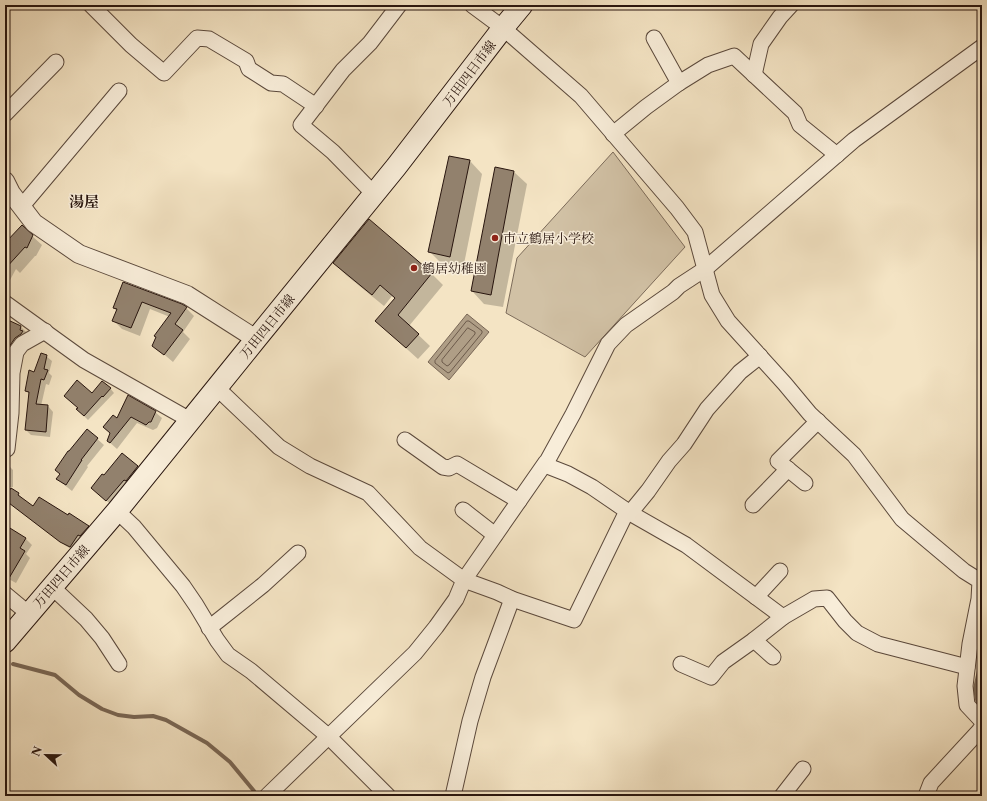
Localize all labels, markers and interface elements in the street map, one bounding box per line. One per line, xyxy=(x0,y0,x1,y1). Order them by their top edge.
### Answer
street label: 万田四日市線 xyxy=(439,37,499,109)
district label: 湯屋 xyxy=(69,192,99,211)
place label: 市立鶴居小学校 xyxy=(503,230,594,246)
marker: 市立鶴居小学校 xyxy=(490,233,500,243)
place label: 鶴居幼稚園 xyxy=(422,260,487,276)
marker: 鶴居幼稚園 xyxy=(409,263,419,273)
street label: 万田四日市線 xyxy=(236,291,298,361)
street label: 万田四日市線 xyxy=(29,541,93,611)
north arrow xyxy=(26,735,66,775)
text: N xyxy=(28,744,45,758)

